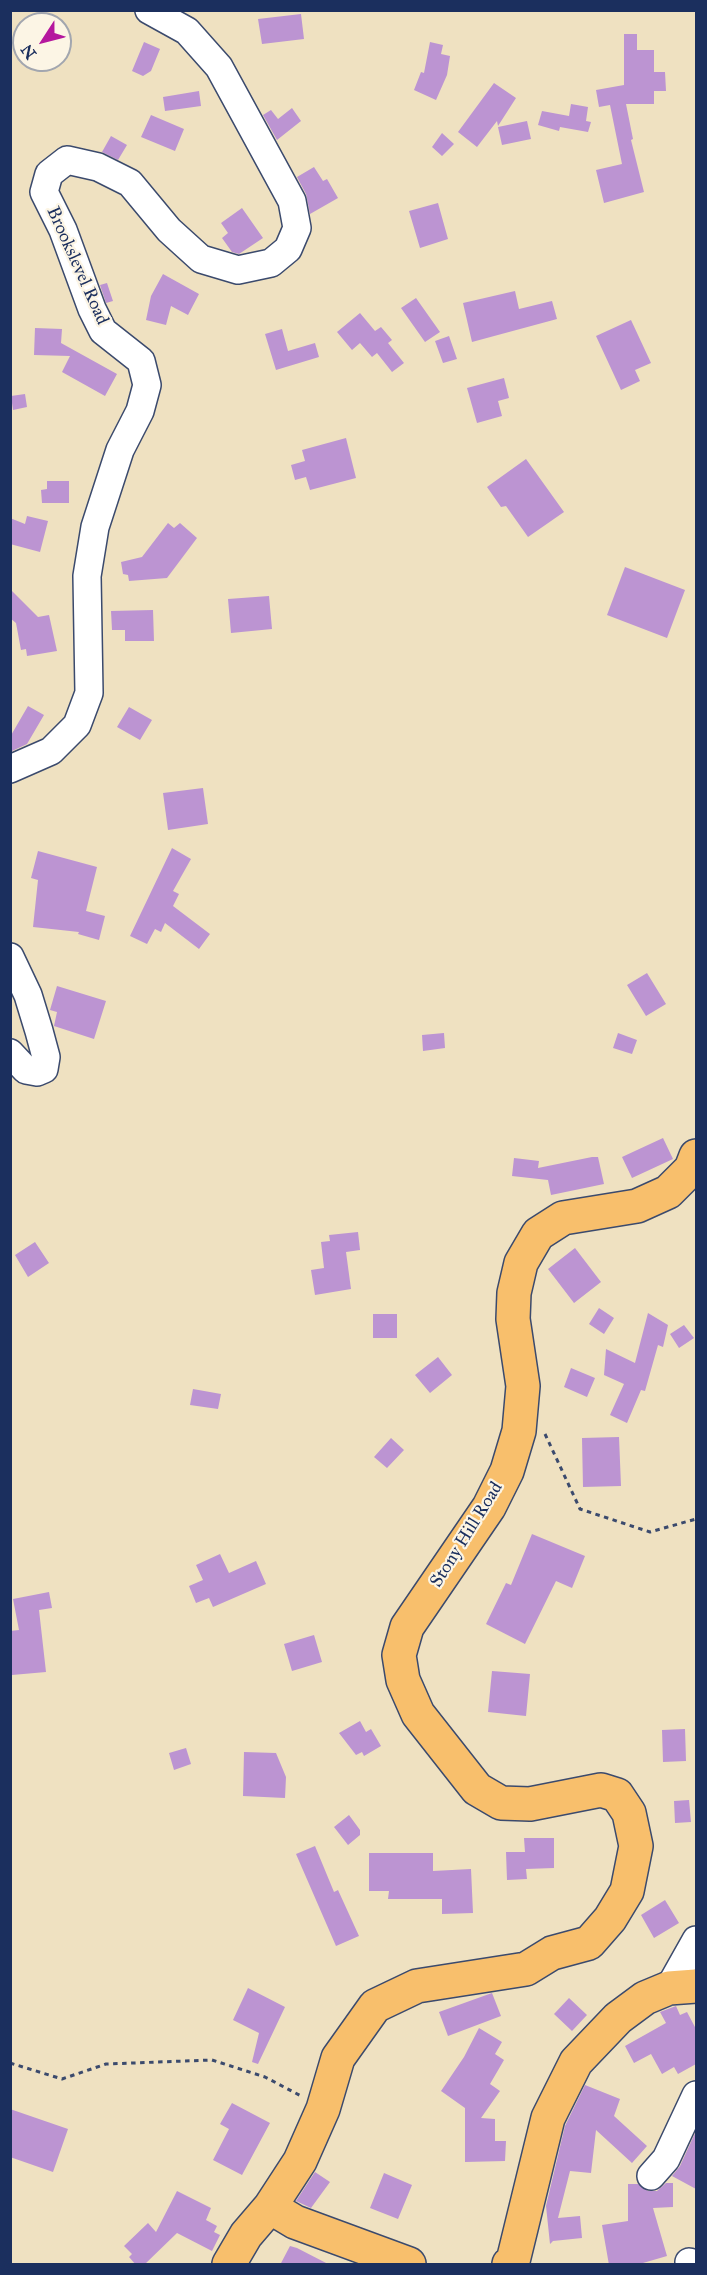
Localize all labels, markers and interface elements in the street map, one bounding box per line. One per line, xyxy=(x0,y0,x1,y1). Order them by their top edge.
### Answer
north arrow xyxy=(12,12,72,72)
text: N xyxy=(17,41,40,63)
street label: Brookslevel Road xyxy=(41,204,113,328)
street label: Stony Hill Road xyxy=(426,1478,508,1592)

